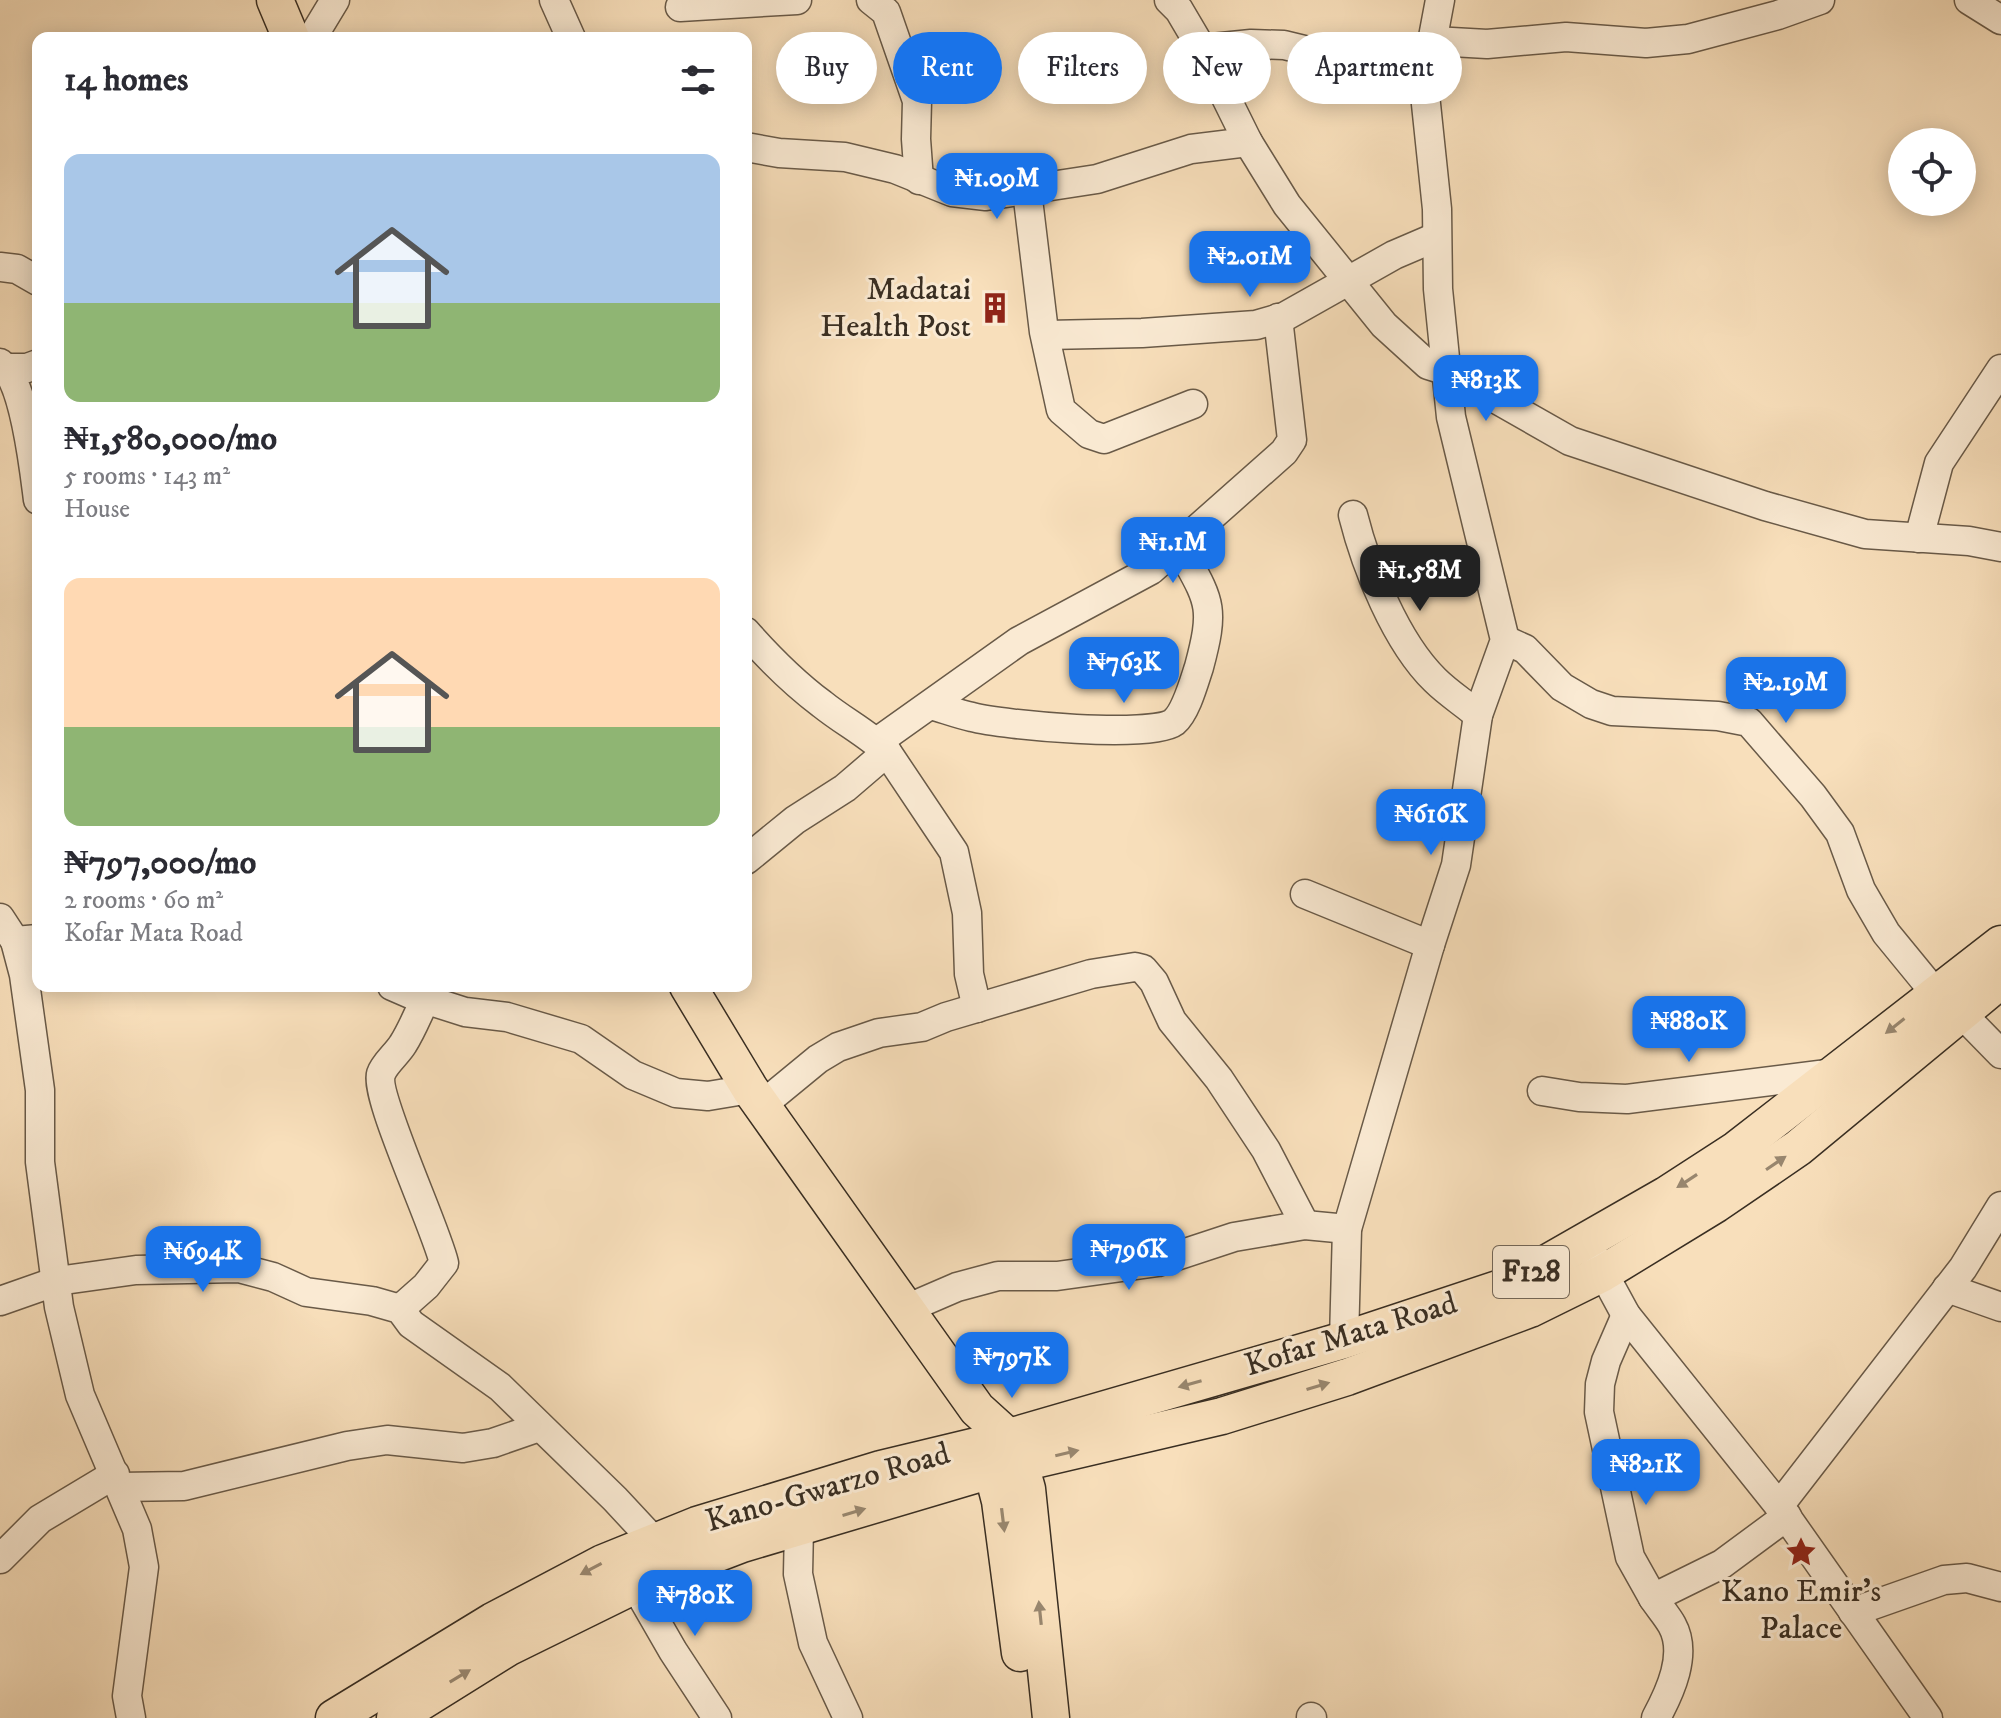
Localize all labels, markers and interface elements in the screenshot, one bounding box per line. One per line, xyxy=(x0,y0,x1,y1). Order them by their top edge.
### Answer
chip: Buy xyxy=(776,32,877,104)
chip: Rent xyxy=(893,32,1002,104)
chip: Filters xyxy=(1018,32,1147,104)
chip: New xyxy=(1163,32,1271,104)
chip: Apartment xyxy=(1287,32,1462,104)
icon: filters xyxy=(676,58,720,102)
text: 14 homes xyxy=(64,59,188,101)
map controls xyxy=(1888,128,1976,216)
button: locate xyxy=(1888,128,1976,216)
pin: ₦1.09M xyxy=(932,153,1062,221)
text: ₦1.09M xyxy=(954,162,1040,195)
icon: home xyxy=(320,206,464,350)
pin: ₦2.01M xyxy=(1185,231,1315,299)
text: ₦2.01M xyxy=(1207,240,1293,273)
place label: Madatai Health Post xyxy=(820,270,971,347)
building icon: Madatai Health Post xyxy=(978,291,1012,325)
pin: ₦813K xyxy=(1430,355,1542,423)
text: ₦813K xyxy=(1451,364,1521,397)
text: ₦1,580,000/mo xyxy=(64,418,277,460)
text: 5 rooms · 143 m² xyxy=(64,460,230,493)
text: House xyxy=(64,493,130,526)
pin: ₦1.1M xyxy=(1117,517,1229,585)
text: ₦1.1M xyxy=(1139,526,1207,559)
pin: ₦1.58M xyxy=(1355,545,1485,613)
text: ₦1.58M xyxy=(1378,554,1462,587)
icon: home xyxy=(320,630,464,774)
pin: ₦763K xyxy=(1068,637,1180,705)
text: ₦763K xyxy=(1087,646,1161,679)
pin: ₦2.19M xyxy=(1721,657,1851,725)
text: ₦2.19M xyxy=(1744,666,1828,699)
pin: ₦616K xyxy=(1375,789,1487,857)
text: ₦616K xyxy=(1394,798,1468,831)
text: ₦797,000/mo xyxy=(64,842,256,884)
text: 2 rooms · 60 m² xyxy=(64,884,223,917)
text: Kofar Mata Road xyxy=(64,917,243,950)
pin: ₦880K xyxy=(1633,996,1745,1064)
text: ₦880K xyxy=(1650,1005,1728,1038)
one-way arrow xyxy=(1885,1018,1905,1034)
one-way arrow xyxy=(1765,1156,1787,1171)
one-way arrow xyxy=(1676,1174,1698,1188)
pin: ₦796K xyxy=(1073,1224,1185,1292)
pin: ₦694K xyxy=(147,1226,259,1294)
text: ₦796K xyxy=(1090,1233,1168,1266)
text: ₦694K xyxy=(164,1235,242,1268)
road number: F128 xyxy=(1493,1246,1569,1298)
street label: Kofar Mata Road xyxy=(1240,1284,1462,1386)
pin: ₦797K xyxy=(956,1332,1068,1400)
text: ₦797K xyxy=(973,1341,1051,1374)
one-way arrow xyxy=(1178,1378,1202,1391)
one-way arrow xyxy=(1307,1379,1331,1392)
street label: Kano-Gwarzo Road xyxy=(701,1434,955,1542)
pin: ₦821K xyxy=(1590,1439,1702,1507)
one-way arrow xyxy=(1055,1446,1080,1459)
text: ₦821K xyxy=(1610,1448,1682,1481)
one-way arrow xyxy=(842,1506,866,1518)
one-way arrow xyxy=(996,1508,1009,1533)
place icon: Kano Emir's Palace xyxy=(1784,1535,1818,1569)
one-way arrow xyxy=(580,1562,602,1576)
pin: ₦780K xyxy=(639,1570,751,1638)
place label: Kano Emir's Palace xyxy=(1721,1572,1881,1649)
text: ₦780K xyxy=(656,1579,734,1612)
one-way arrow xyxy=(1033,1600,1046,1625)
one-way arrow xyxy=(449,1669,471,1683)

